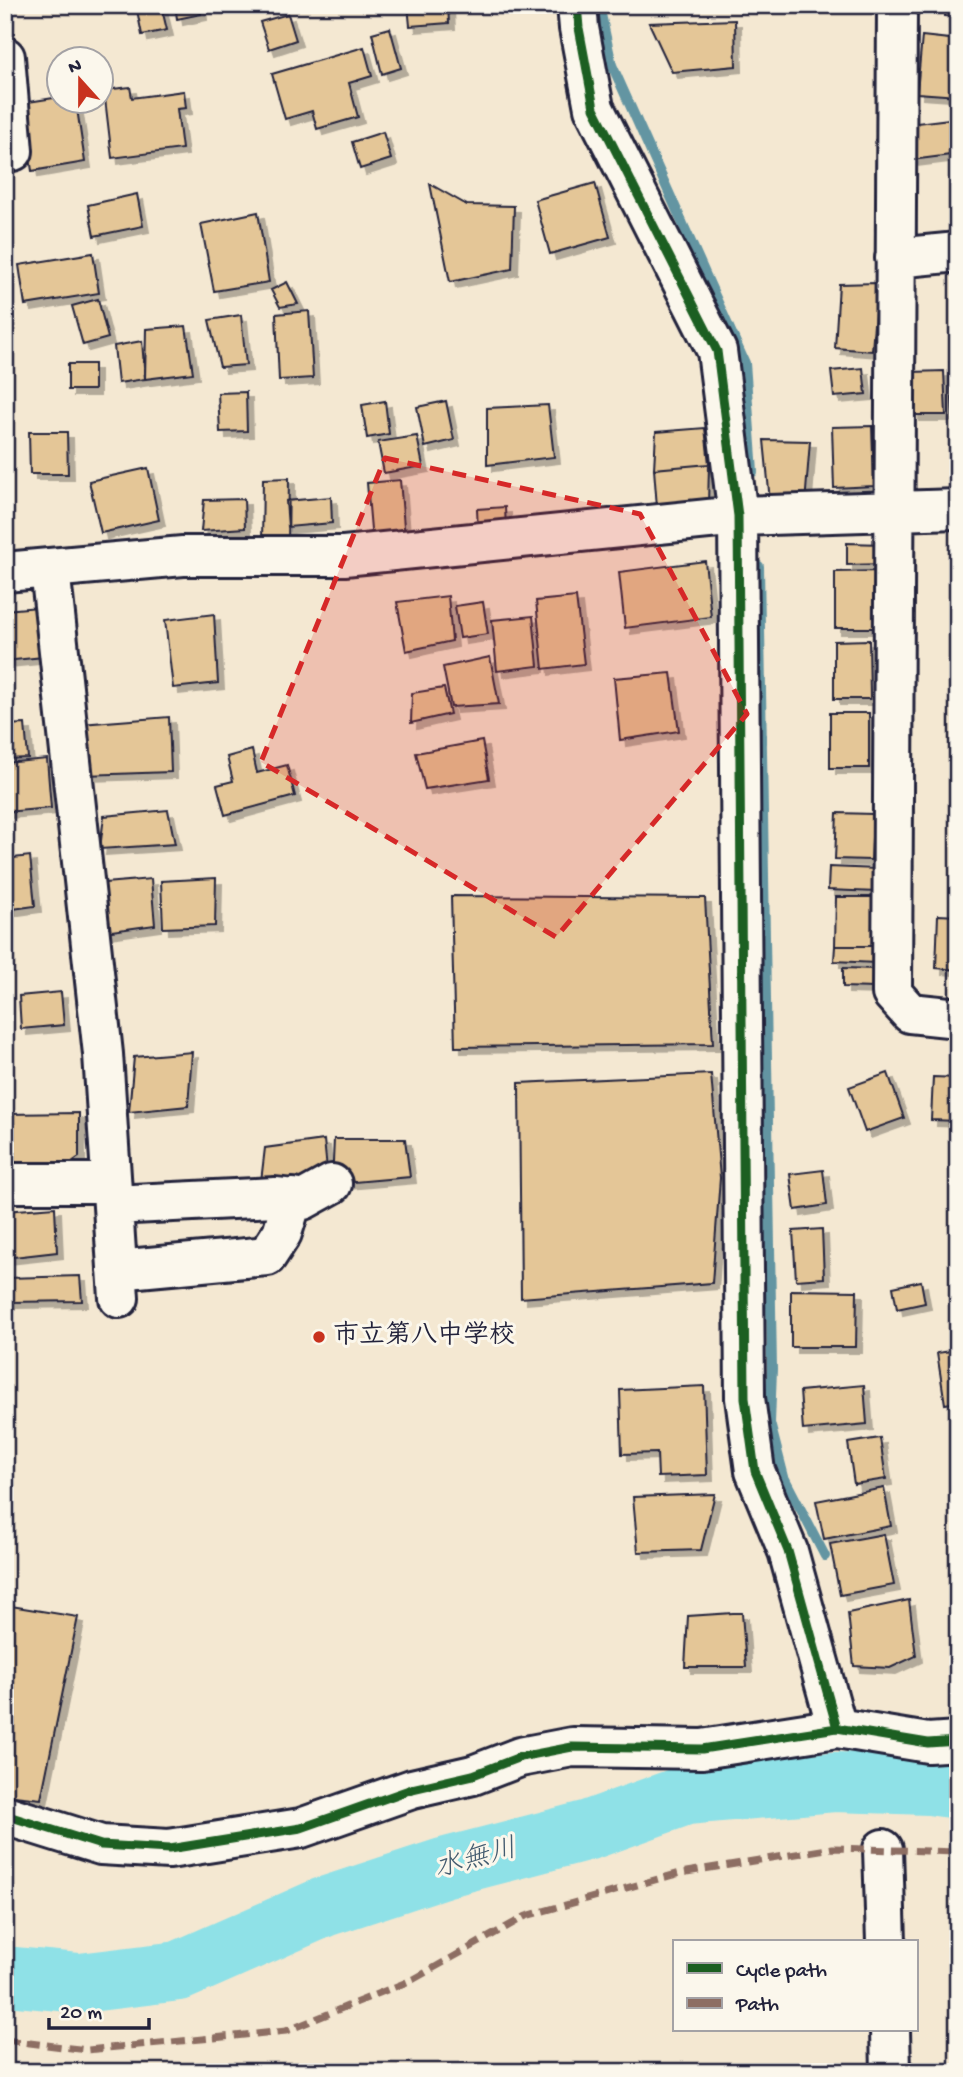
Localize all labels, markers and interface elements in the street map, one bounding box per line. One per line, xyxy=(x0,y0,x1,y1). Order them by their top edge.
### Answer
north arrow xyxy=(46,46,116,116)
text: N xyxy=(65,54,85,80)
place label: 市立第八中学校 xyxy=(333,1320,515,1353)
marker: 市立第八中学校 xyxy=(311,1329,327,1345)
water label: 水無川 xyxy=(431,1832,521,1887)
legend xyxy=(673,1940,918,2032)
text: Cycle path xyxy=(736,1960,827,1985)
scale bar xyxy=(49,1986,149,2030)
text: Path xyxy=(735,1994,779,2019)
text: 20 m xyxy=(60,2002,102,2027)

